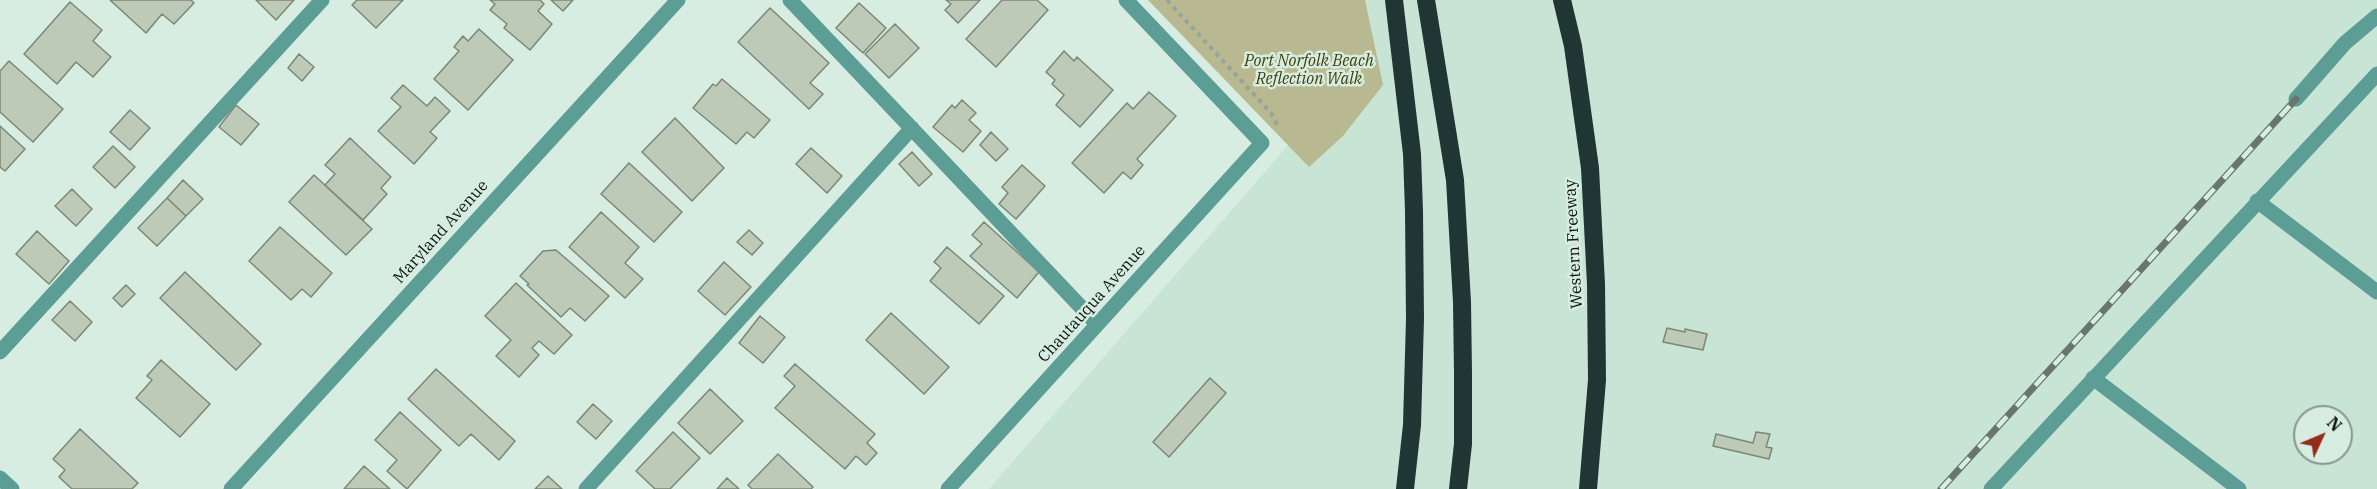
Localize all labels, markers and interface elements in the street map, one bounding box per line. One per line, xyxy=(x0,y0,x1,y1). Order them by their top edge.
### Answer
park label: Port Norfolk Beach Reflection Walk xyxy=(1244,51,1374,89)
street label: Maryland Avenue xyxy=(390,176,492,288)
street label: Western Freeway xyxy=(1561,179,1587,309)
street label: Chautauqua Avenue xyxy=(1034,241,1150,367)
north arrow xyxy=(2293,405,2353,465)
text: N xyxy=(2323,412,2346,435)

